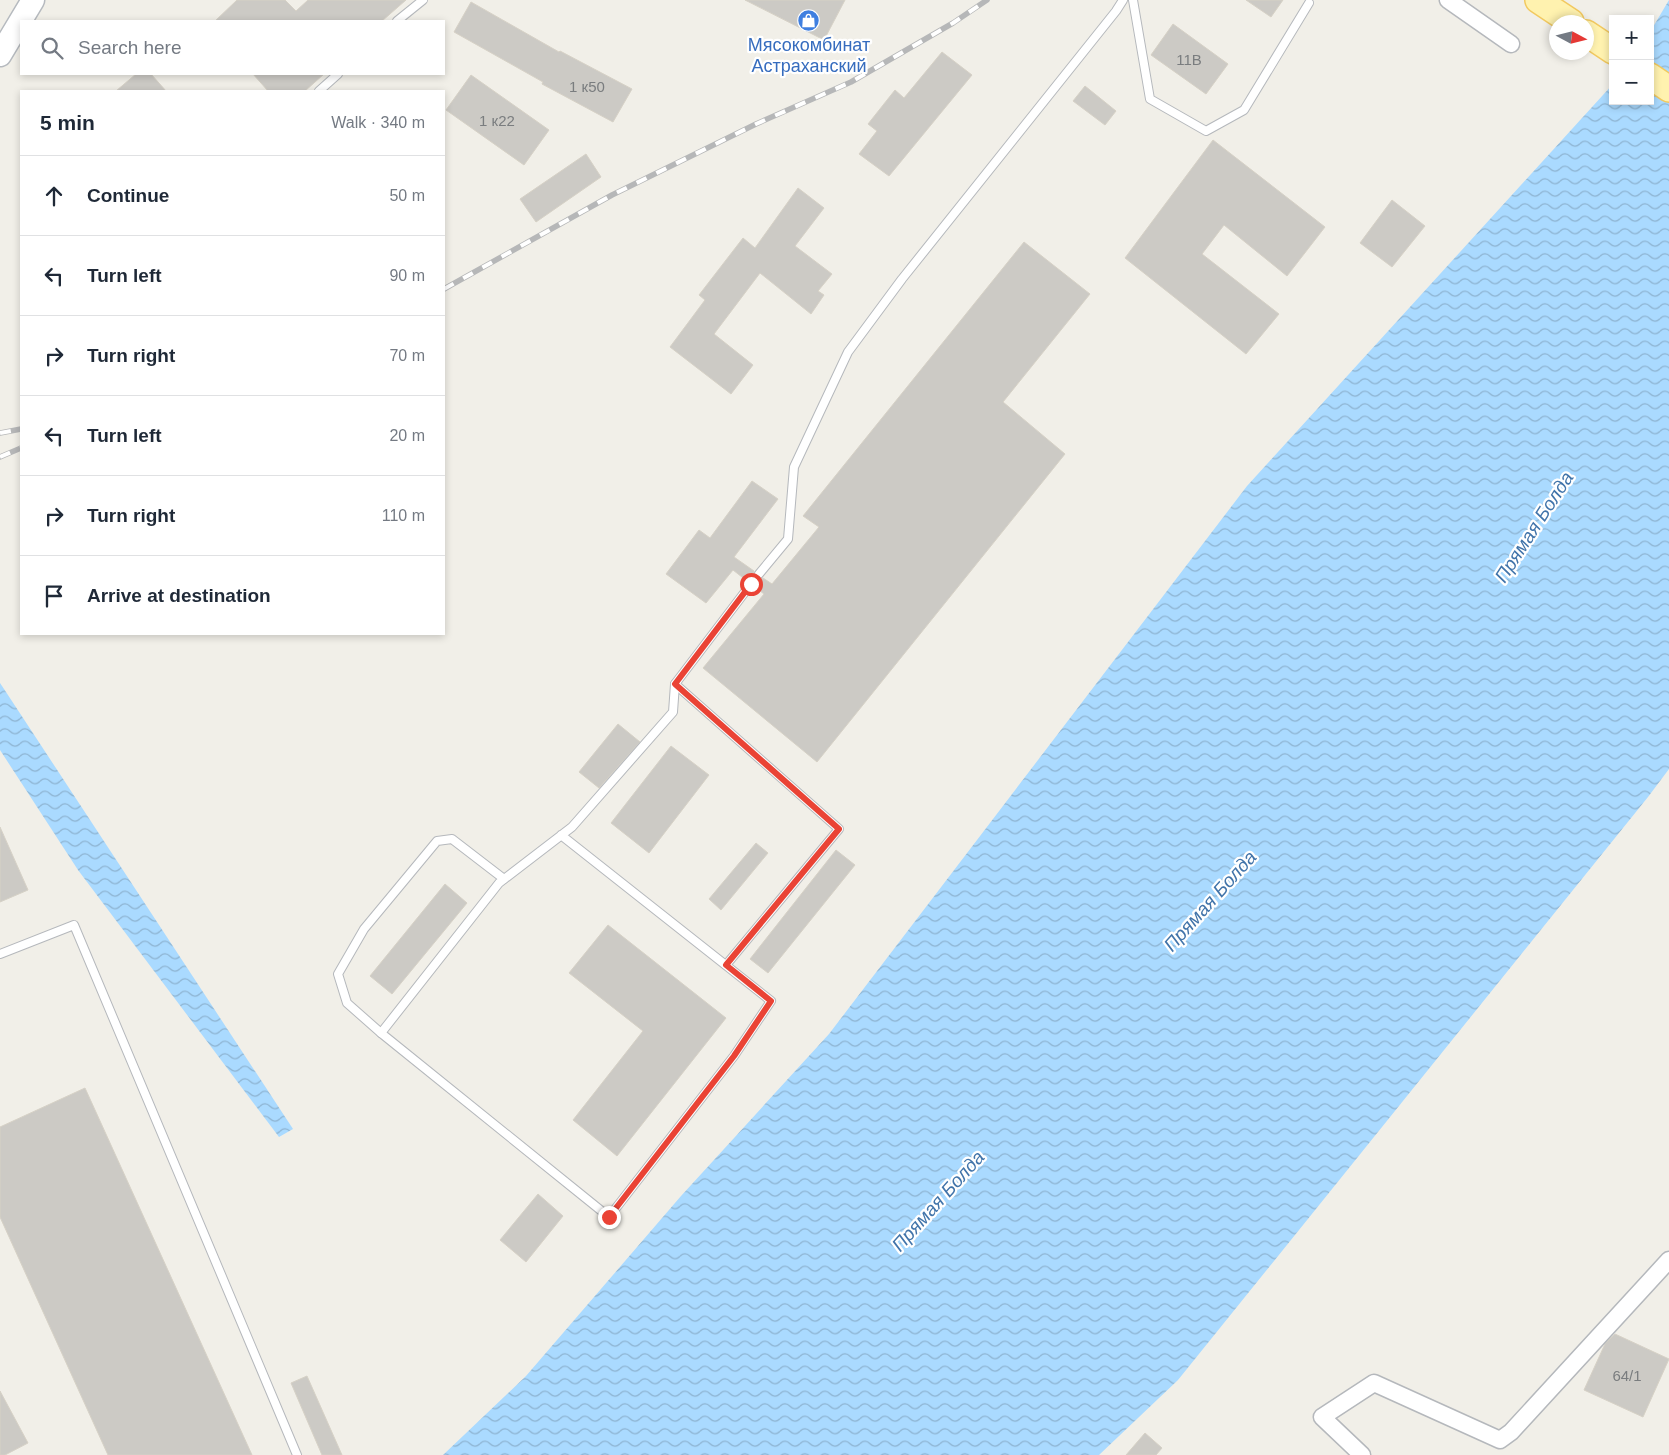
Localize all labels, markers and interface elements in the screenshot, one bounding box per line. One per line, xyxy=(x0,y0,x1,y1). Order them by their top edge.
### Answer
shop icon: Мясокомбинат Астраханский xyxy=(797,8,821,32)
north arrow xyxy=(1549,15,1594,60)
map controls xyxy=(1609,15,1654,105)
button: + xyxy=(1609,15,1654,60)
search box xyxy=(20,20,445,75)
icon: search xyxy=(38,34,66,62)
place label: Мясокомбинат Астраханский xyxy=(748,35,870,76)
text: Search here xyxy=(78,37,182,58)
house number: 11В xyxy=(1176,51,1202,68)
button: − xyxy=(1609,60,1654,105)
house number: 1 к50 xyxy=(569,78,605,95)
text: 5 min xyxy=(40,111,95,134)
house number: 1 к22 xyxy=(479,112,515,129)
text: Walk · 340 m xyxy=(331,114,425,131)
icon: ahead xyxy=(40,182,68,210)
text: Continue xyxy=(87,185,169,206)
text: 50 m xyxy=(389,187,425,204)
icon: left xyxy=(40,262,68,290)
text: Turn left xyxy=(87,265,162,286)
text: 90 m xyxy=(389,267,425,284)
icon: right xyxy=(40,342,68,370)
text: Turn right xyxy=(87,345,175,366)
text: 70 m xyxy=(389,347,425,364)
icon: left xyxy=(40,422,68,450)
text: Turn left xyxy=(87,425,162,446)
text: 20 m xyxy=(389,427,425,444)
water label: Прямая Болда xyxy=(1490,468,1578,586)
icon: right xyxy=(40,502,68,530)
text: Turn right xyxy=(87,505,175,526)
text: 110 m xyxy=(382,507,425,524)
route start xyxy=(740,573,763,596)
icon: arrive xyxy=(40,582,68,610)
text: Arrive at destination xyxy=(87,585,271,606)
water label: Прямая Болда xyxy=(1160,847,1260,955)
water label: Прямая Болда xyxy=(888,1147,988,1255)
route end xyxy=(598,1206,621,1229)
house number: 64/1 xyxy=(1612,1367,1642,1384)

